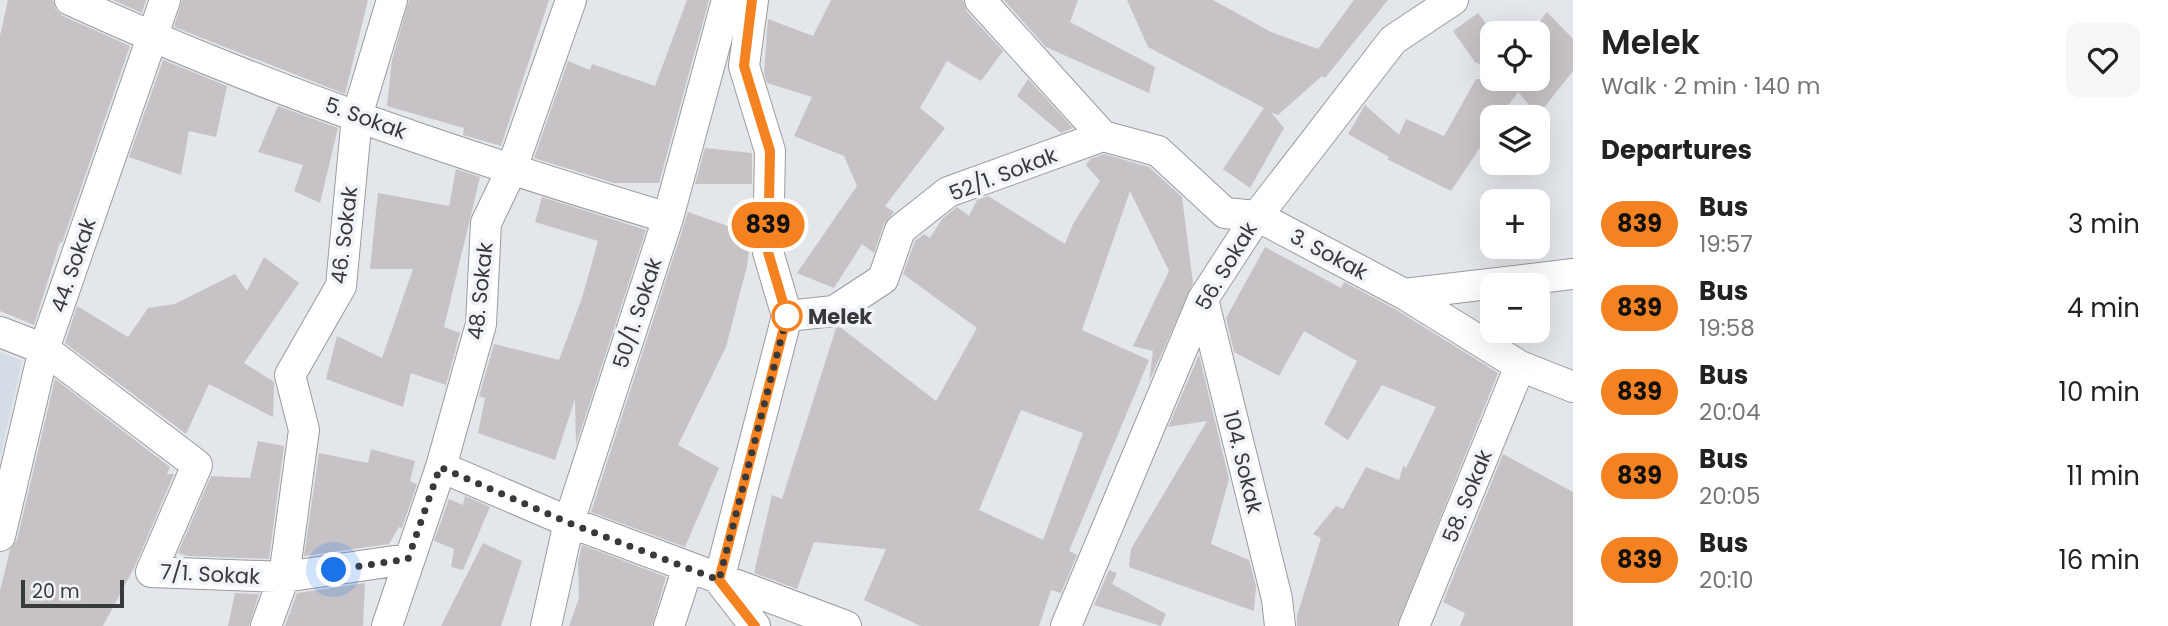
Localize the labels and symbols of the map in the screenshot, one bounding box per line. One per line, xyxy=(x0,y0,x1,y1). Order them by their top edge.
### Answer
street label: 5. Sokak xyxy=(321,90,411,146)
street label: 52/1. Sokak xyxy=(945,140,1061,208)
street label: 46. Sokak xyxy=(324,184,364,285)
line badge: 839 xyxy=(728,202,808,248)
street label: 44. Sokak xyxy=(43,214,103,316)
street label: 56. Sokak xyxy=(1188,216,1264,316)
street label: 3. Sokak xyxy=(1285,221,1373,287)
street label: 48. Sokak xyxy=(460,241,500,341)
street label: 50/1. Sokak xyxy=(605,254,669,372)
marker: Melek xyxy=(772,301,802,331)
place label: Melek xyxy=(808,302,872,331)
street label: 104. Sokak xyxy=(1216,408,1270,516)
street label: 58. Sokak xyxy=(1435,445,1499,547)
your location xyxy=(316,552,351,587)
street label: 7/1. Sokak xyxy=(159,557,261,591)
scale bar xyxy=(21,577,124,609)

